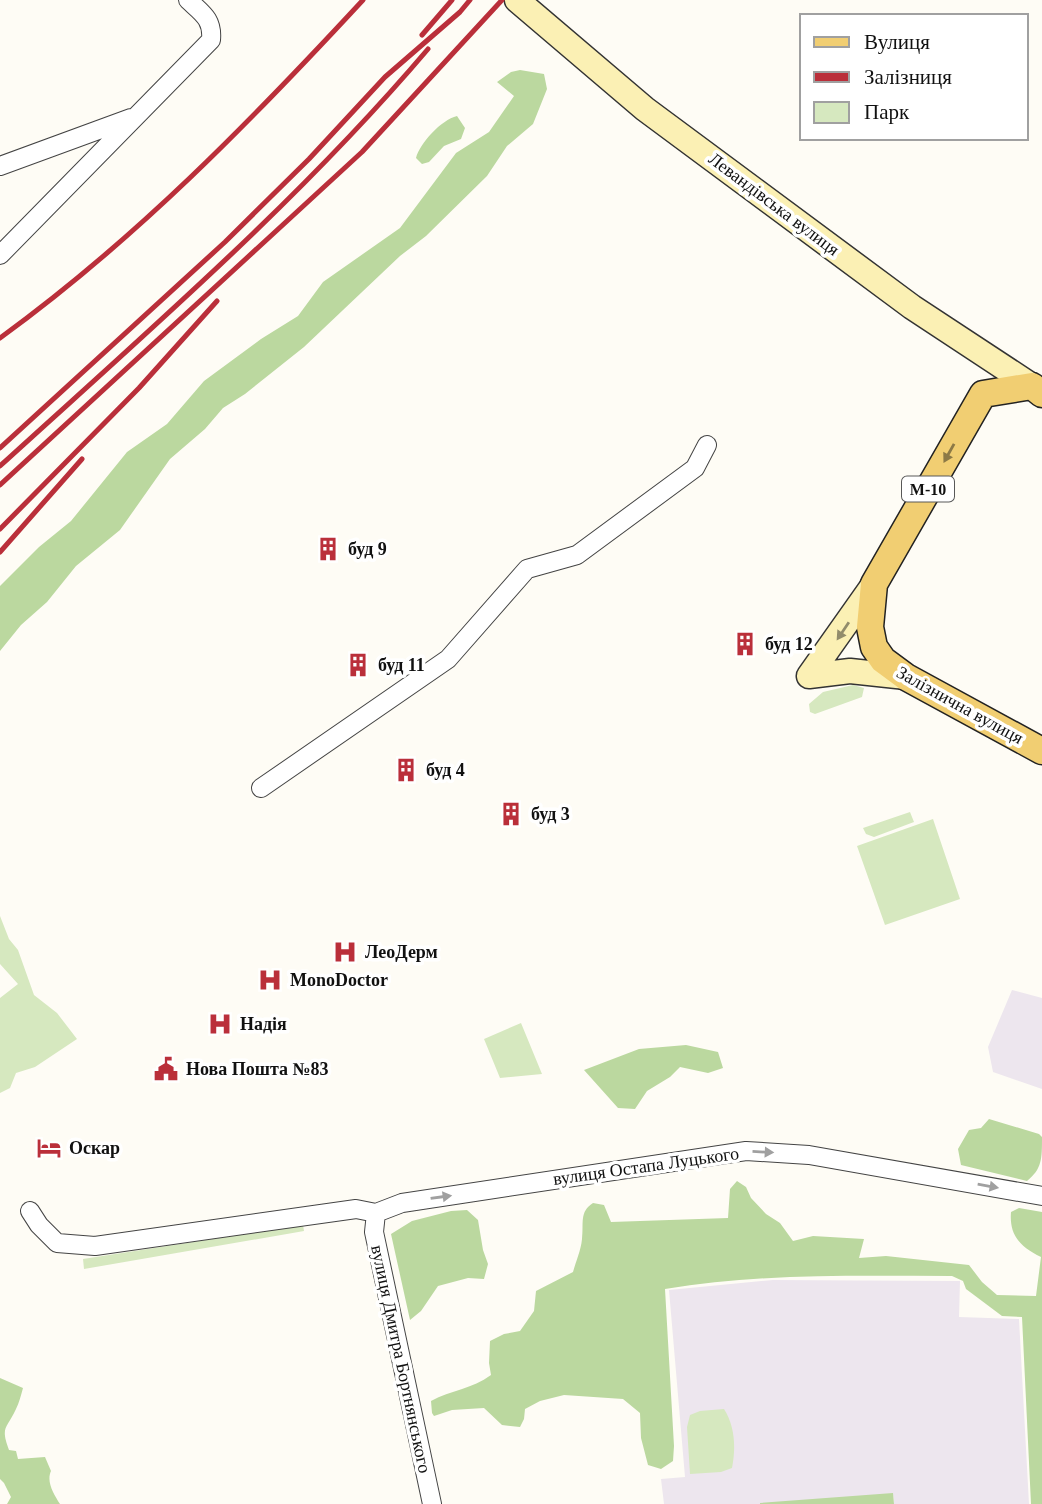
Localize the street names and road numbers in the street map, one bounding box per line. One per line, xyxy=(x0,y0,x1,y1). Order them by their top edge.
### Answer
street label: Левандівська вулиця xyxy=(705,148,843,260)
road number: М-10 xyxy=(902,476,954,502)
street label: Залізнична вулиця xyxy=(893,662,1027,748)
street label: вулиця Остапа Луцького xyxy=(552,1143,740,1189)
street label: вулиця Дмитра Бортнянського xyxy=(367,1243,435,1475)

